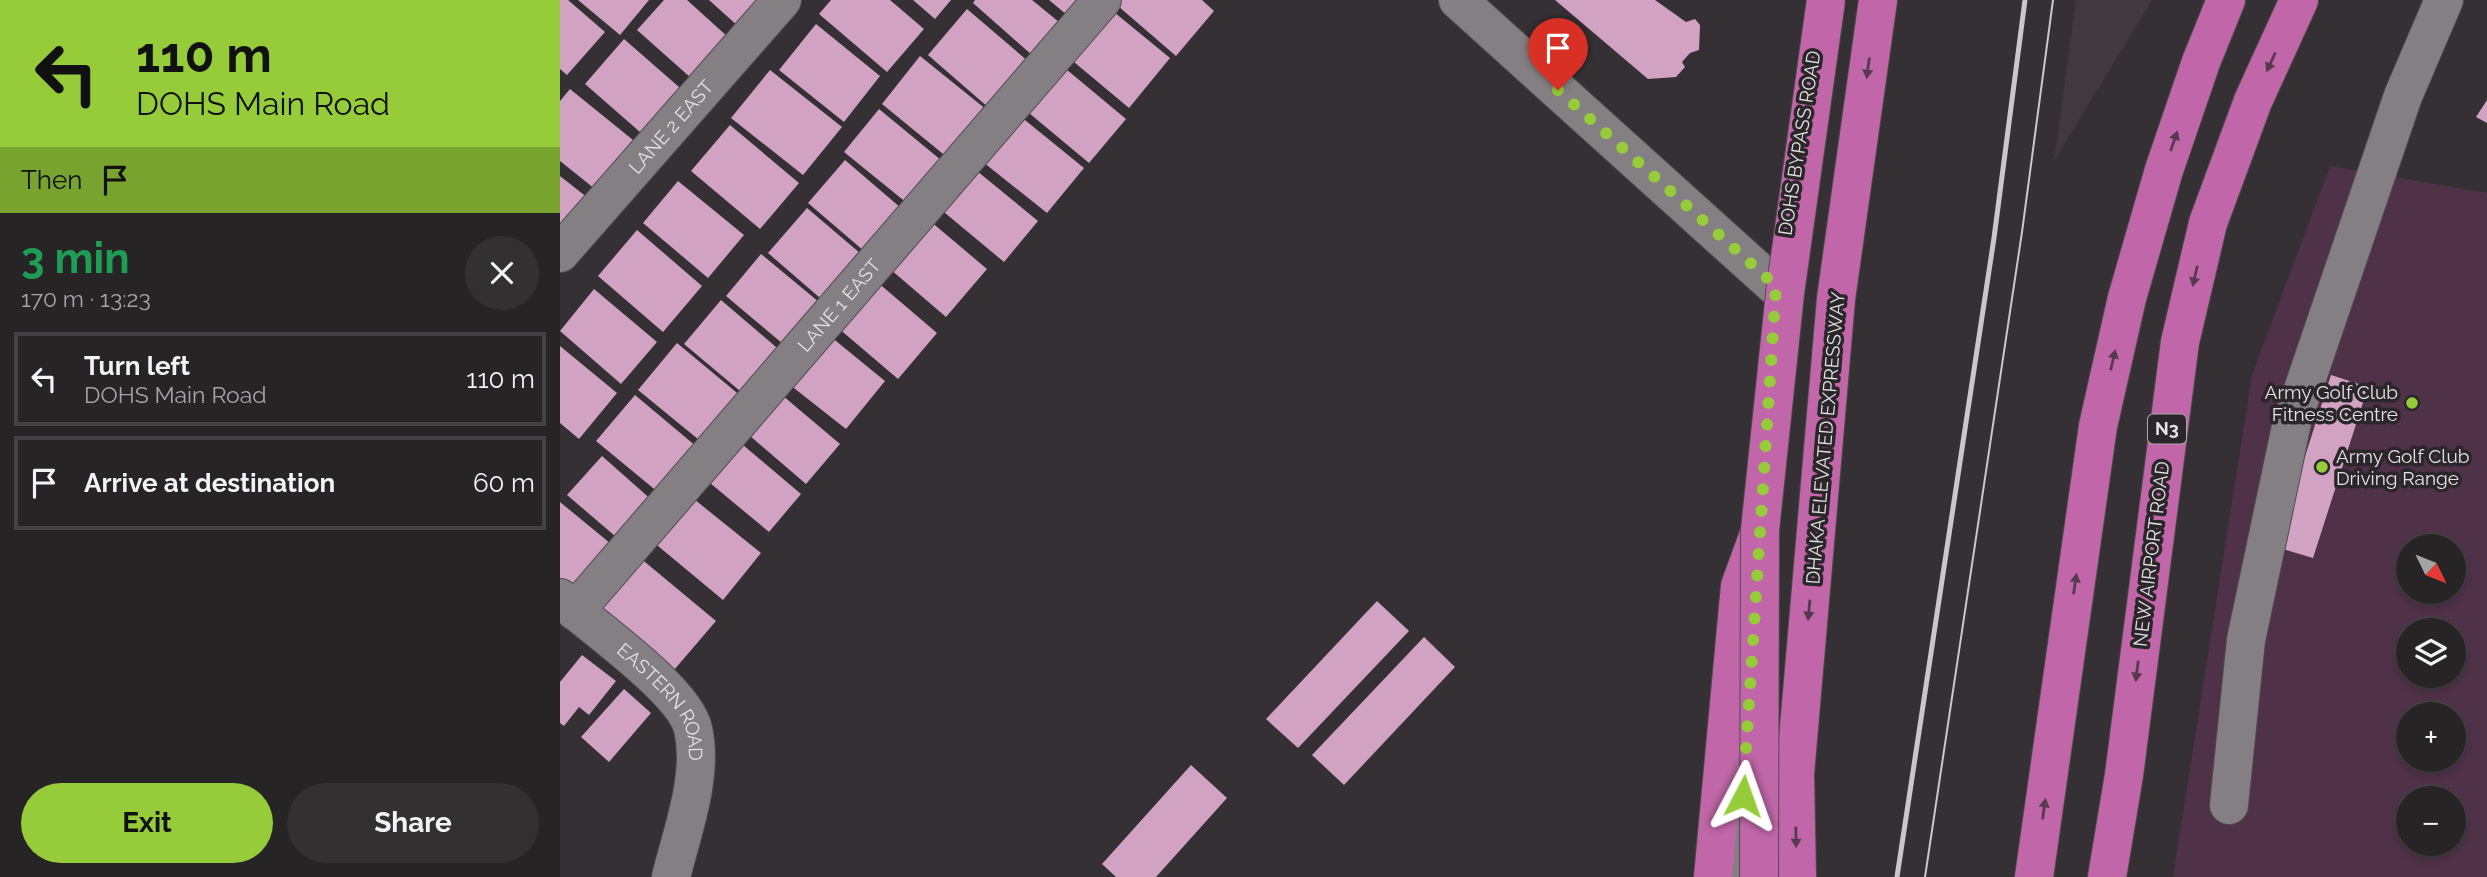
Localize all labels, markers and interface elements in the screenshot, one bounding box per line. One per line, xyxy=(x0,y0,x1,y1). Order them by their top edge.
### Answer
pin xyxy=(1528,18,1588,90)
text: 110 m xyxy=(136,26,272,83)
icon: left xyxy=(21,28,112,119)
icon: arrive xyxy=(1539,29,1577,67)
street label: DOHS BYPASS ROAD xyxy=(1774,49,1824,237)
one-way arrow xyxy=(2265,52,2277,72)
one-way arrow xyxy=(1863,57,1874,79)
street label: LANE 2 EAST xyxy=(624,75,718,178)
text: DOHS Main Road xyxy=(136,85,390,122)
one-way arrow xyxy=(2169,130,2180,151)
icon: arrive xyxy=(96,161,134,199)
text: Then xyxy=(21,165,82,195)
text: 3 min xyxy=(21,234,130,283)
button: close xyxy=(465,236,539,310)
street label: LANE 1 EAST xyxy=(793,254,885,356)
one-way arrow xyxy=(2190,265,2201,287)
text: 170 m · 13:23 xyxy=(21,285,151,312)
street label: DHAKA ELEVATED EXPRESSWAY xyxy=(1801,290,1849,585)
one-way arrow xyxy=(2107,349,2118,371)
text: Turn left xyxy=(84,351,190,381)
icon: left xyxy=(25,360,63,398)
text: 110 m xyxy=(466,364,535,394)
text: DOHS Main Road xyxy=(84,381,267,408)
place label: Army Golf Club Fitness Centre xyxy=(2265,381,2398,425)
marker: Army Golf Club Fitness Centre xyxy=(2404,395,2420,411)
road number: N3 xyxy=(2148,414,2186,444)
place label: Army Golf Club Driving Range xyxy=(2336,445,2469,489)
marker: Army Golf Club Driving Range xyxy=(2314,459,2330,475)
street label: NEW AIRPORT ROAD xyxy=(2129,460,2173,648)
icon: arrive xyxy=(25,464,63,502)
text: Arrive at destination xyxy=(84,468,335,498)
text: 60 m xyxy=(473,468,535,498)
north arrow xyxy=(2396,534,2466,604)
map controls xyxy=(2396,534,2466,856)
one-way arrow xyxy=(2070,573,2081,595)
one-way arrow xyxy=(1803,599,1814,621)
button: layers xyxy=(2396,618,2466,688)
street label: EASTERN ROAD xyxy=(613,638,707,761)
one-way arrow xyxy=(2131,660,2142,682)
button: + xyxy=(2396,702,2466,772)
position arrow xyxy=(1706,759,1780,833)
button: Exit xyxy=(21,783,273,863)
button: Share xyxy=(287,783,539,863)
button: − xyxy=(2396,786,2466,856)
one-way arrow xyxy=(2038,798,2049,820)
one-way arrow xyxy=(1790,826,1802,848)

